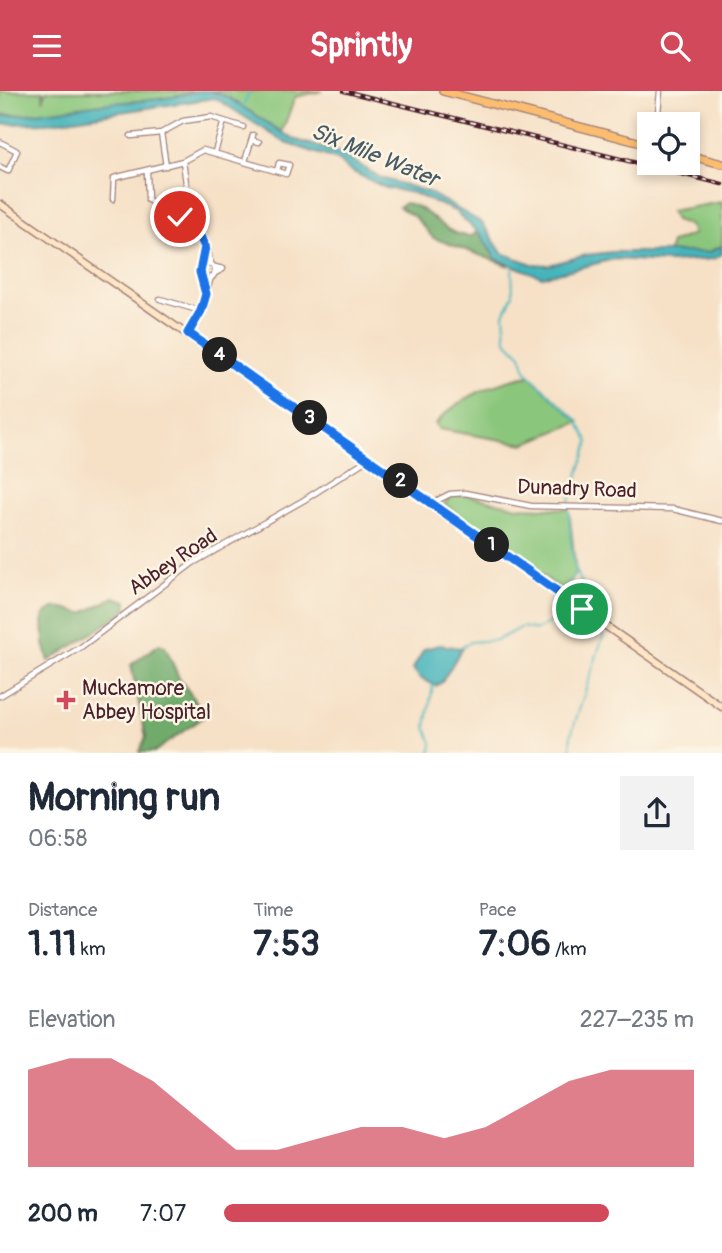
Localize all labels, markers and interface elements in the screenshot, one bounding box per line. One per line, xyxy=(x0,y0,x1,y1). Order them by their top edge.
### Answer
text: Sprintly xyxy=(310,26,412,66)
icon: menu xyxy=(28,27,66,65)
icon: search xyxy=(656,27,694,65)
map controls xyxy=(637,112,700,175)
button: locate xyxy=(637,112,700,175)
water label: Six Mile Water xyxy=(307,116,446,195)
pin xyxy=(150,187,210,247)
icon: check xyxy=(161,198,199,236)
pin: 4 xyxy=(202,337,238,373)
text: 4 xyxy=(214,342,225,366)
pin: 3 xyxy=(292,401,328,435)
text: 3 xyxy=(304,405,315,429)
pin: 2 xyxy=(384,463,418,499)
text: 2 xyxy=(395,468,406,492)
street label: Dunadry Road xyxy=(517,473,637,505)
street label: Abbey Road xyxy=(123,522,223,602)
pin: 1 xyxy=(475,527,510,563)
text: 1 xyxy=(488,532,495,556)
pin xyxy=(552,579,612,639)
icon: arrive xyxy=(563,590,601,628)
place label: Muckamore Abbey Hospital xyxy=(82,675,211,726)
marker: Muckamore Abbey Hospital xyxy=(56,690,76,710)
text: Morning run xyxy=(28,774,220,822)
button: share xyxy=(620,776,694,850)
text: 06:58 xyxy=(28,824,87,853)
text: Distance xyxy=(28,898,97,922)
text: Time xyxy=(253,898,293,922)
text: Pace xyxy=(479,898,516,922)
text: 1.11 xyxy=(28,922,77,966)
text: 7:53 xyxy=(253,922,320,966)
text: 7:06 xyxy=(479,922,551,966)
text: km xyxy=(77,937,106,961)
text: /km xyxy=(551,937,587,961)
text: Elevation xyxy=(28,1005,116,1034)
text: 227–235 m xyxy=(580,1005,694,1034)
text: 200 m xyxy=(28,1199,98,1228)
text: 7:07 xyxy=(140,1199,186,1228)

